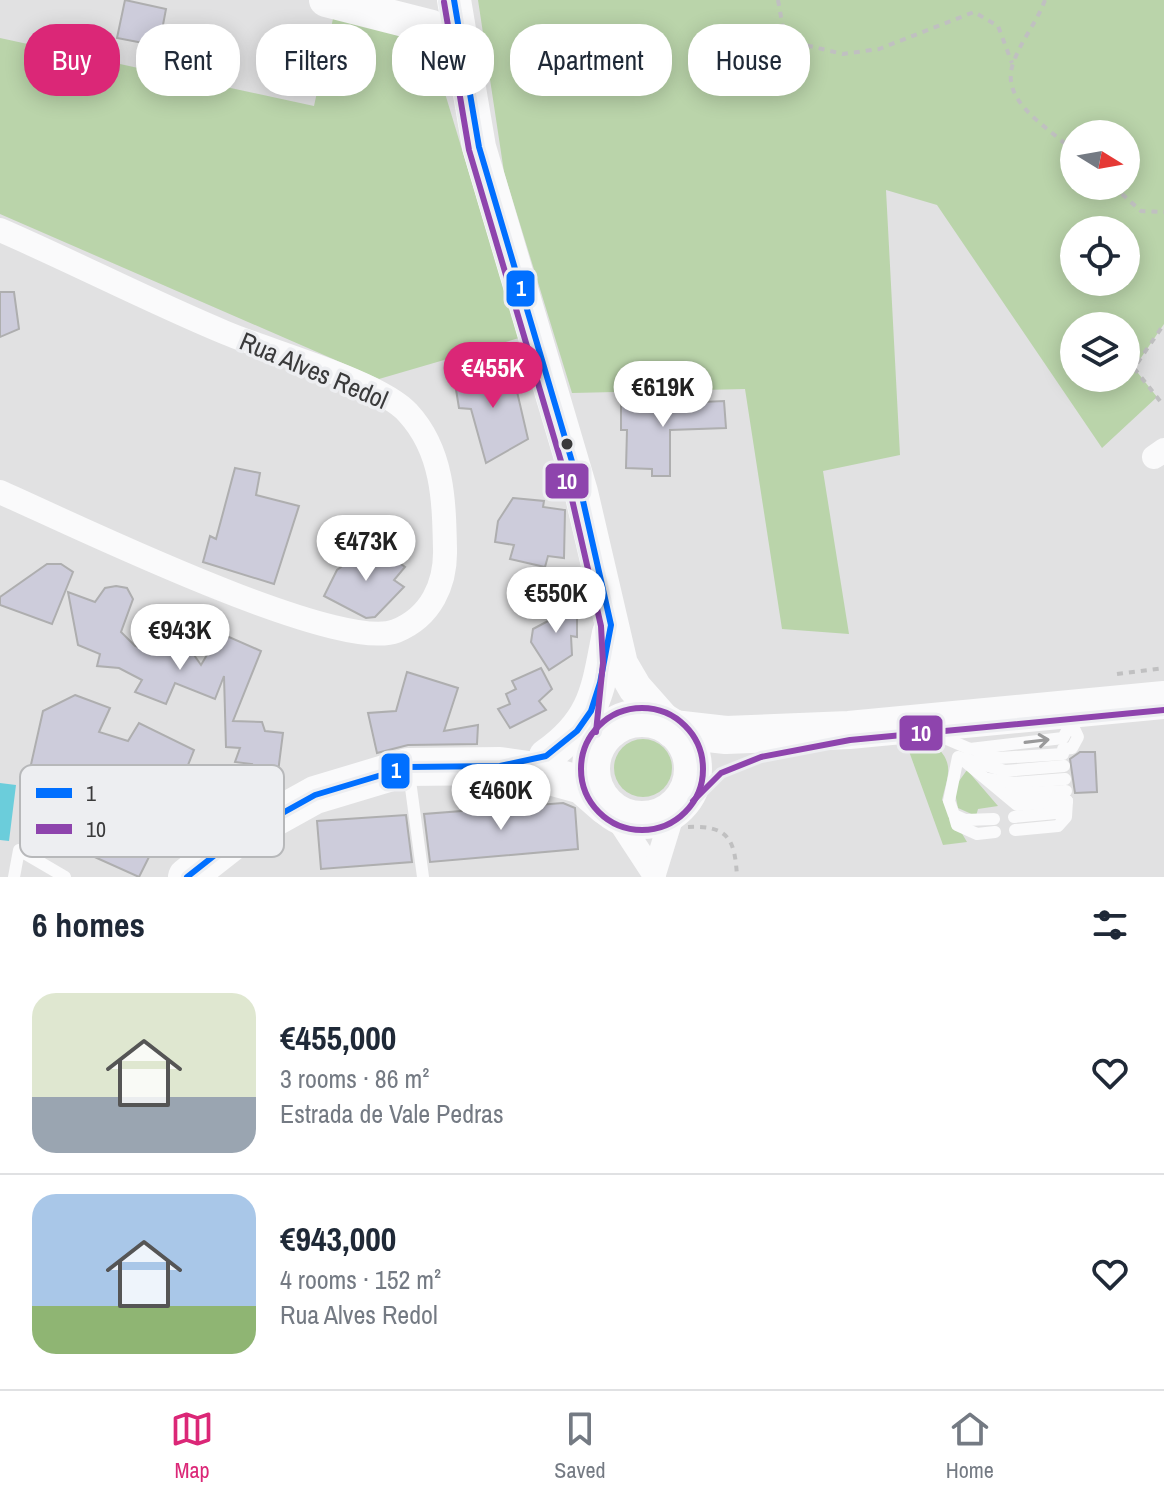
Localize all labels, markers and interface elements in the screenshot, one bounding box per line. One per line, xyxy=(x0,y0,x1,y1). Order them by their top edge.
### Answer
chip: Buy xyxy=(24,24,120,96)
chip: Rent xyxy=(136,24,240,96)
chip: Filters xyxy=(256,24,376,96)
chip: New xyxy=(392,24,494,96)
chip: Apartment xyxy=(510,24,672,96)
chip: House xyxy=(688,24,810,96)
north arrow xyxy=(1060,120,1140,200)
map controls xyxy=(1060,120,1140,392)
button: locate xyxy=(1060,216,1140,296)
line badge: 1 xyxy=(505,269,536,308)
text: 1 xyxy=(516,273,527,303)
button: layers xyxy=(1060,312,1140,392)
street label: Rua Alves Redol xyxy=(235,323,393,417)
pin: €455K xyxy=(437,342,549,410)
text: €455K xyxy=(462,350,524,385)
pin: €619K xyxy=(607,361,719,429)
text: €619K xyxy=(632,369,694,404)
unlabelled marker xyxy=(559,436,575,452)
line badge: 10 xyxy=(544,462,590,500)
text: 10 xyxy=(557,466,577,496)
pin: €473K xyxy=(310,515,422,583)
text: €473K xyxy=(335,523,397,558)
pin: €550K xyxy=(500,567,612,635)
text: €550K xyxy=(525,575,587,610)
pin: €943K xyxy=(124,604,236,672)
text: €943K xyxy=(149,612,211,647)
line badge: 10 xyxy=(898,714,944,752)
text: 10 xyxy=(911,718,931,748)
one-way arrow xyxy=(1023,734,1050,749)
line badge: 1 xyxy=(380,752,411,790)
text: 1 xyxy=(391,755,402,785)
pin: €460K xyxy=(445,764,557,832)
legend xyxy=(20,765,284,857)
text: €460K xyxy=(470,772,532,807)
text: 1 xyxy=(86,778,96,808)
text: 10 xyxy=(86,814,106,844)
text: 6 homes xyxy=(32,902,145,948)
icon: filters xyxy=(1088,903,1132,947)
text: €455,000 xyxy=(280,1015,396,1061)
icon: home xyxy=(96,1025,192,1121)
icon: heart xyxy=(1088,1051,1132,1095)
text: 3 rooms · 86 m² xyxy=(280,1061,429,1096)
text: Estrada de Vale Pedras xyxy=(280,1096,504,1131)
text: €943,000 xyxy=(280,1216,396,1262)
icon: home xyxy=(96,1226,192,1322)
icon: heart xyxy=(1088,1252,1132,1296)
text: 4 rooms · 152 m² xyxy=(280,1262,441,1297)
text: Rua Alves Redol xyxy=(280,1297,438,1332)
tab: Map xyxy=(170,1407,214,1485)
tab: Saved xyxy=(554,1407,606,1485)
tab: Home xyxy=(946,1407,994,1485)

